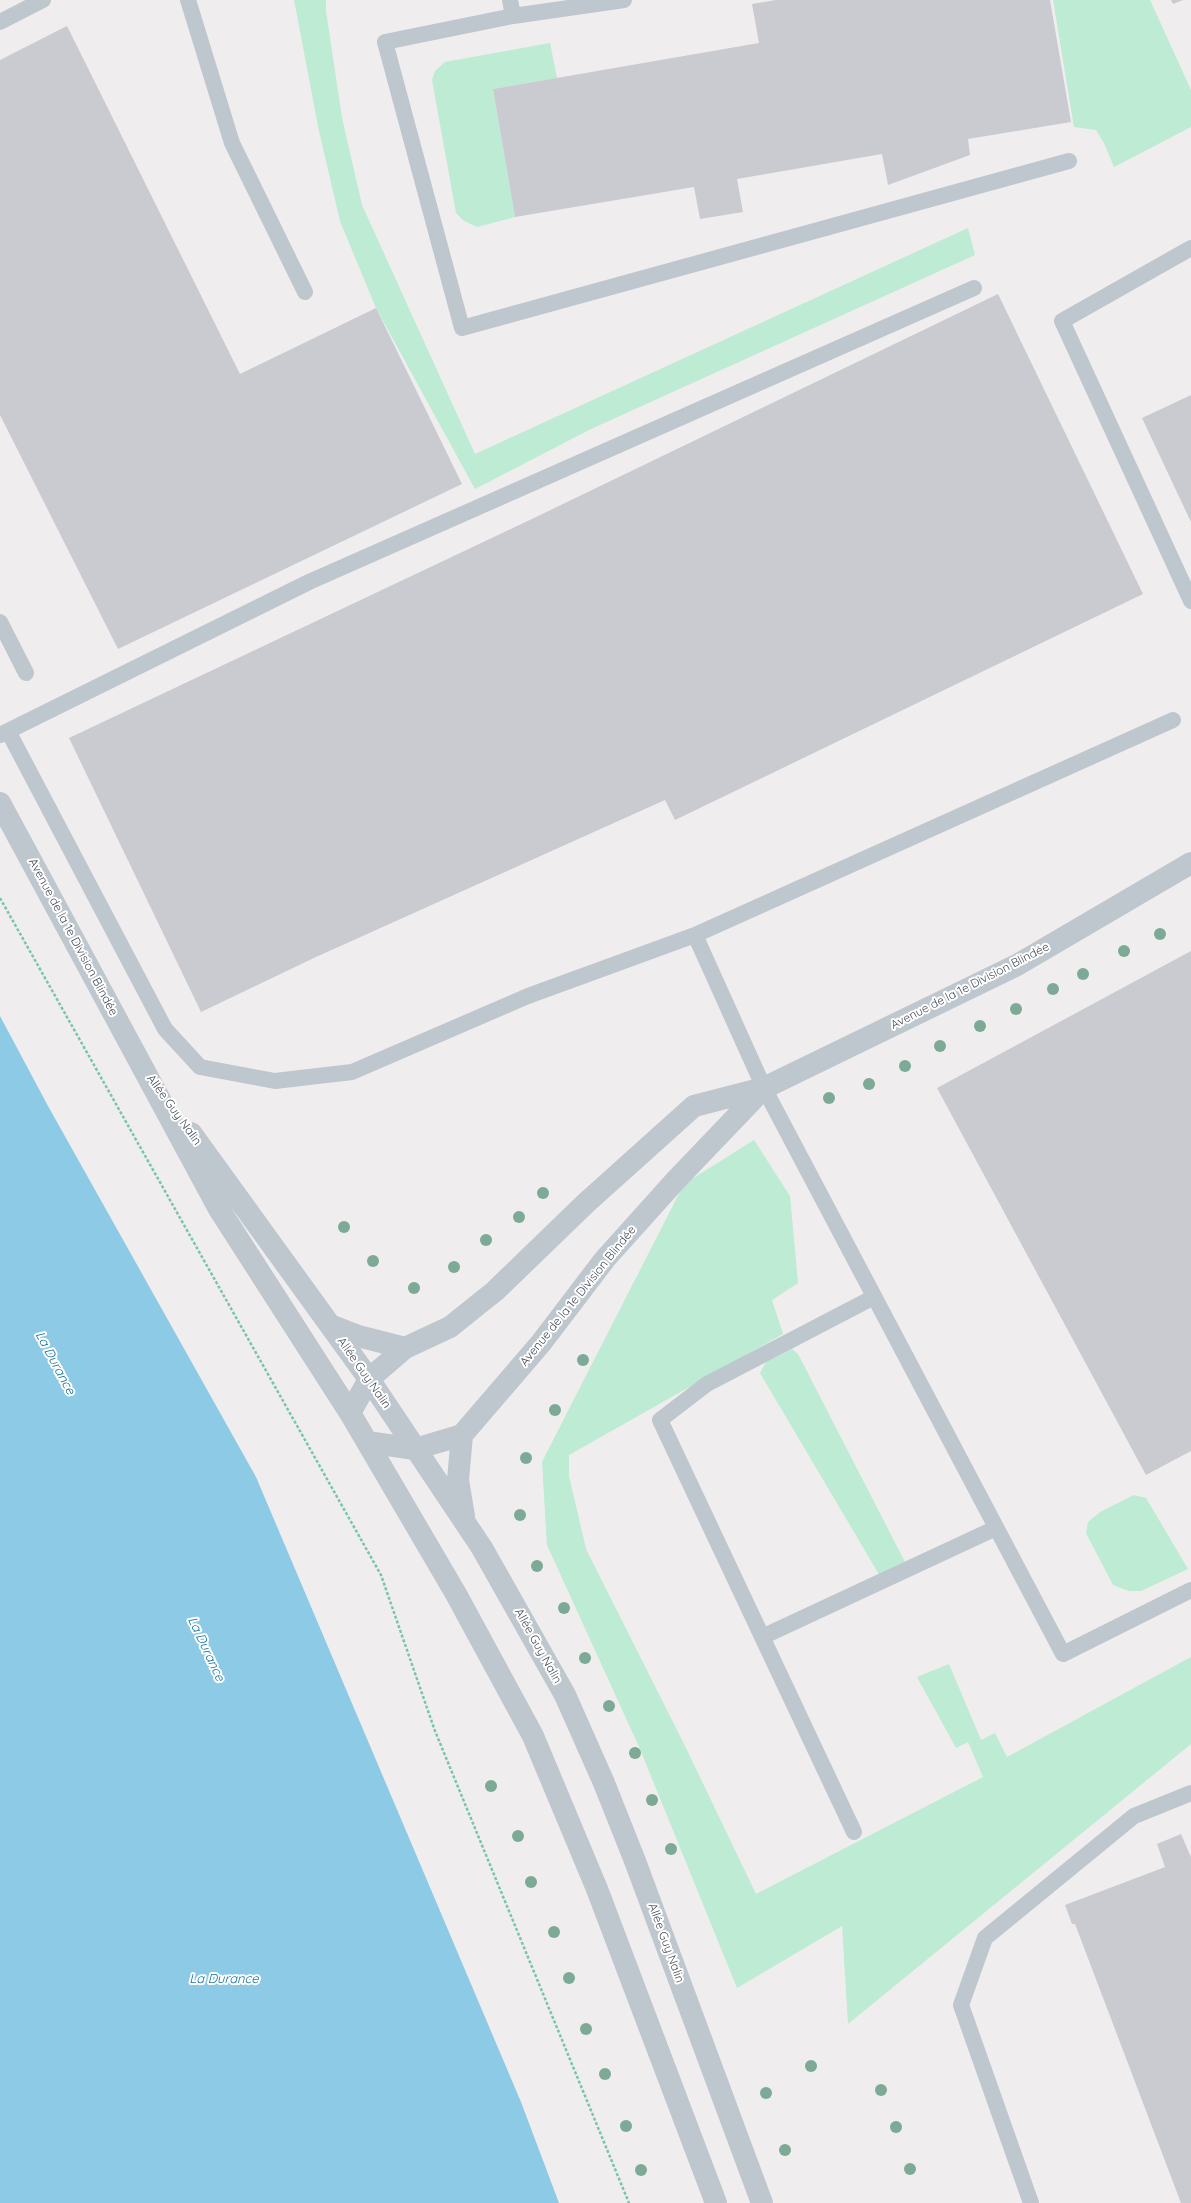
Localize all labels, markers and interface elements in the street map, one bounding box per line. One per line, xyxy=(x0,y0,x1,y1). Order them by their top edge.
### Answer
street label: Avenue de la 1e Division Blindée xyxy=(25,856,121,1018)
street label: Avenue de la 1e Division Blindée xyxy=(888,940,1052,1032)
street label: Allée Guy Nalin xyxy=(144,1072,204,1148)
street label: Avenue de la 1e Division Blindée xyxy=(517,1223,639,1369)
water label: La Durance xyxy=(32,1329,78,1397)
street label: Allée Guy Nalin xyxy=(334,1335,394,1411)
street label: Allée Guy Nalin xyxy=(511,1606,565,1686)
water label: La Durance xyxy=(184,1614,228,1684)
street label: Allée Guy Nalin xyxy=(645,1901,687,1985)
water label: La Durance xyxy=(189,1971,259,1987)

